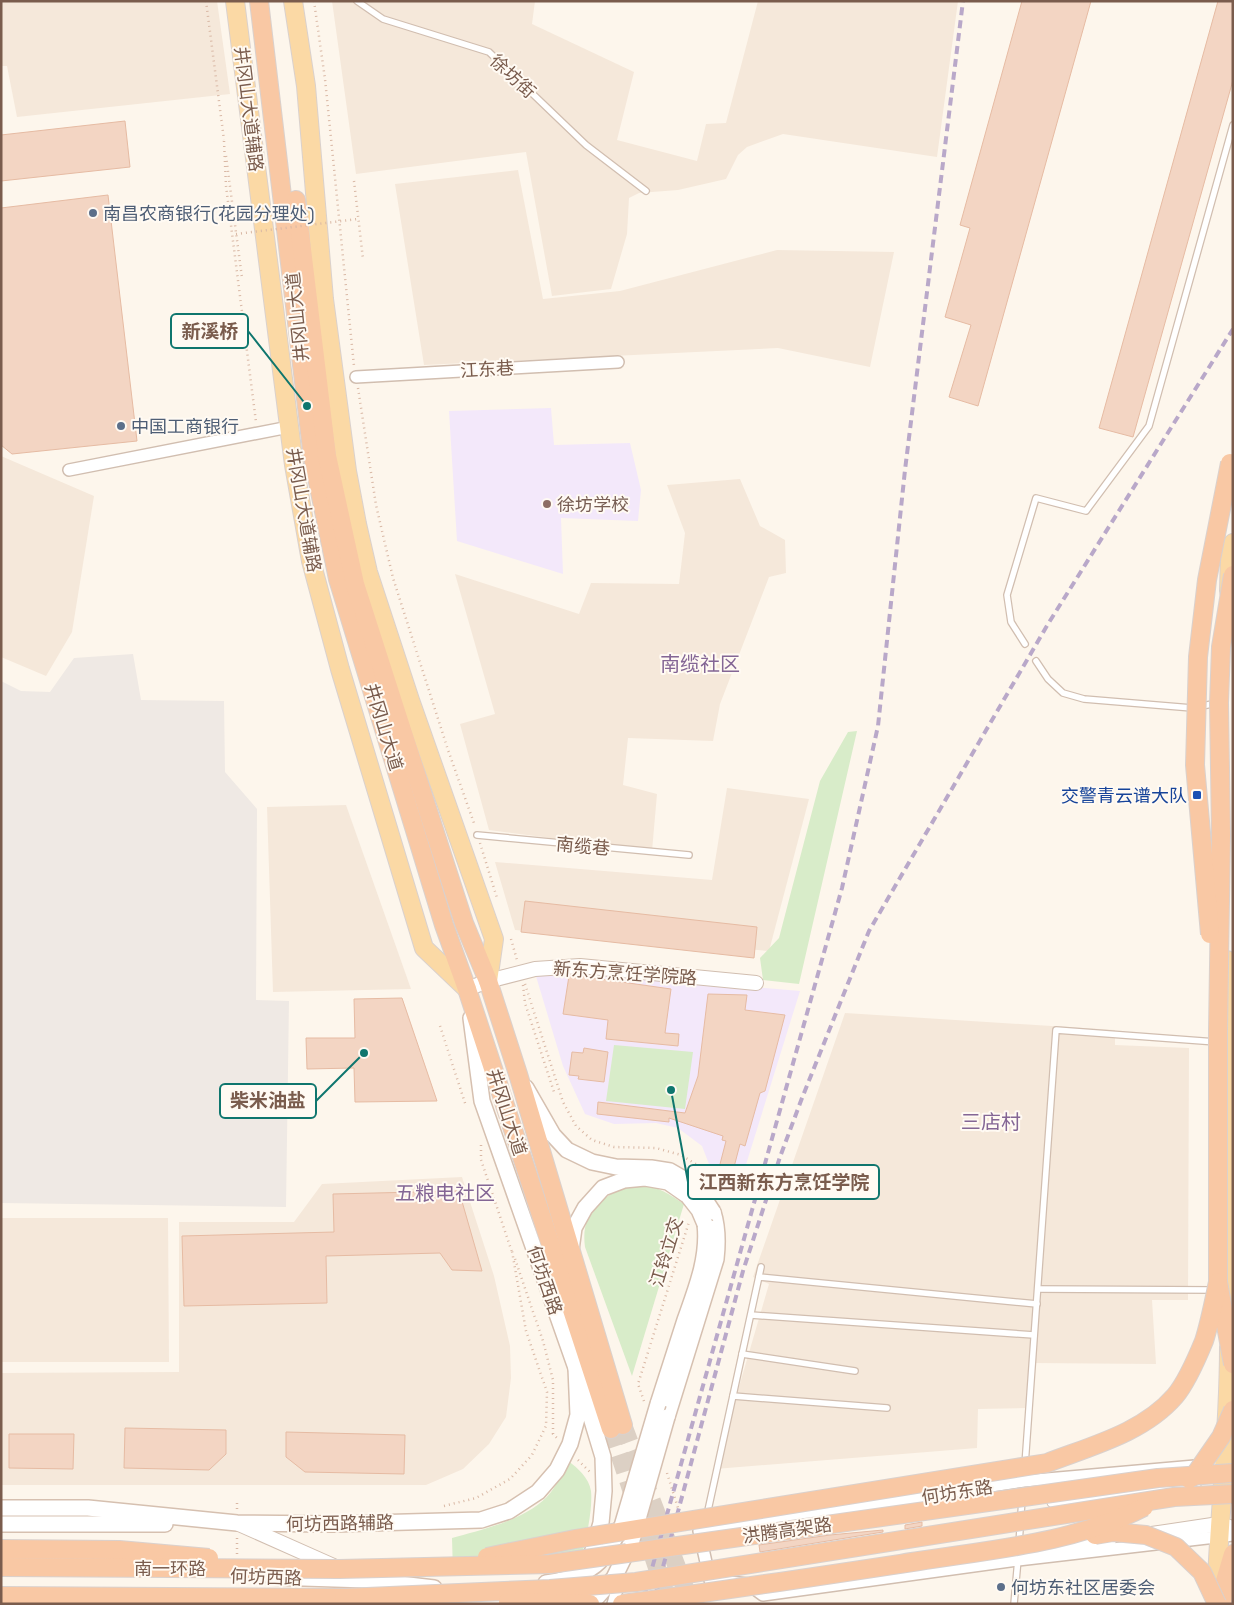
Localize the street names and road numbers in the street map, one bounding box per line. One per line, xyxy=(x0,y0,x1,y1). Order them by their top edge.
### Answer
street label: 井冈山大道辅路 xyxy=(230,45,268,173)
street label: 徐坊街 xyxy=(485,49,541,103)
street label: 井冈山大道 xyxy=(281,271,313,363)
street label: 江东巷 xyxy=(459,356,515,382)
street label: 井冈山大道辅路 xyxy=(282,446,326,574)
street label: 井冈山大道 xyxy=(360,681,408,773)
street label: 南缆巷 xyxy=(555,832,611,860)
street label: 新东方烹饪学院路 xyxy=(552,957,698,989)
street label: 井冈山大道 xyxy=(482,1066,532,1158)
street label: 江铃立交 xyxy=(644,1214,688,1290)
street label: 何坊西路 xyxy=(522,1242,568,1318)
street label: 何坊东路 xyxy=(920,1475,994,1509)
street label: 何坊西路辅路 xyxy=(286,1511,394,1535)
street label: 洪腾高架路 xyxy=(741,1512,833,1548)
street label: 南一环路 xyxy=(134,1557,206,1580)
street label: 何坊西路 xyxy=(230,1564,302,1590)

